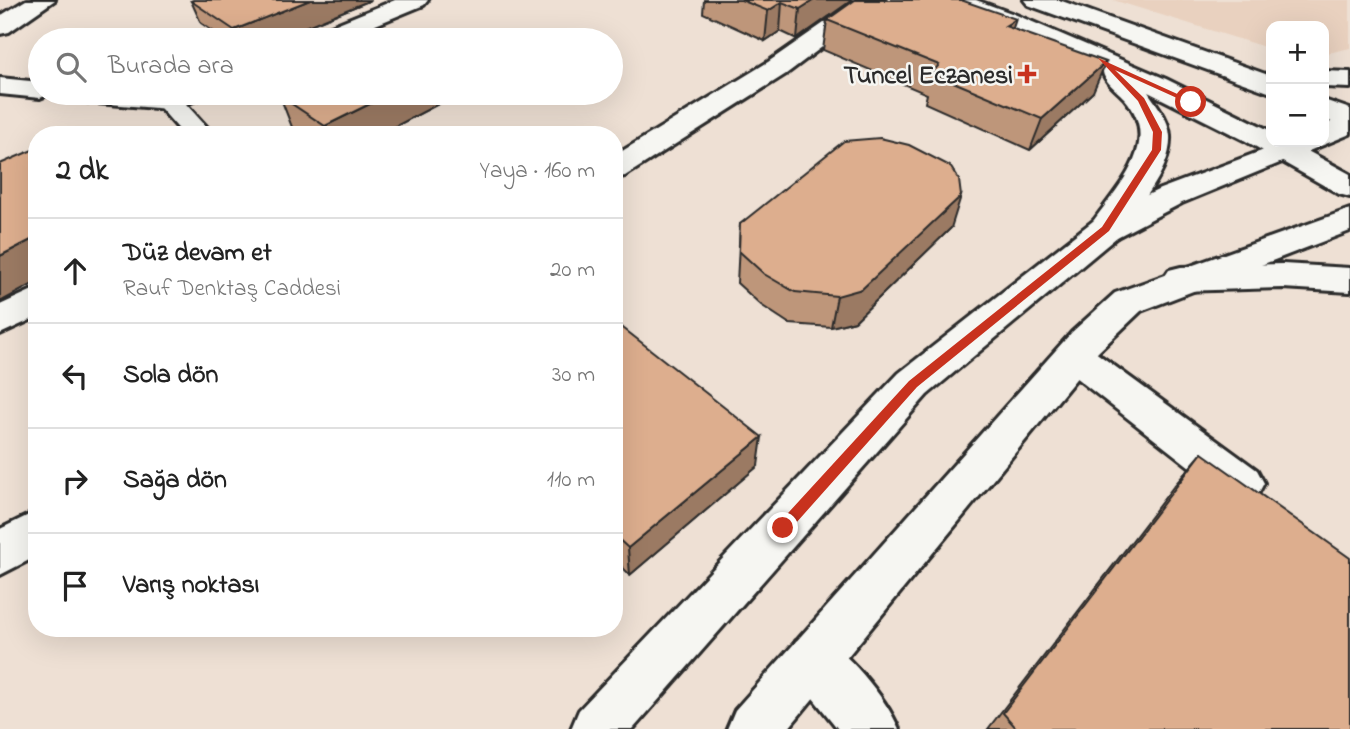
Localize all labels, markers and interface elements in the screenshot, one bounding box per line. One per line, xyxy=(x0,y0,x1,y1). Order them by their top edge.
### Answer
map controls xyxy=(1266,21,1329,147)
button: + xyxy=(1266,21,1329,84)
search box xyxy=(28,28,623,105)
icon: search xyxy=(52,48,90,86)
text: Burada ara xyxy=(108,48,234,86)
place label: Tuncel Eczanesi xyxy=(843,58,1013,96)
marker: Tuncel Eczanesi xyxy=(1019,66,1035,82)
button: − xyxy=(1266,84,1329,147)
route start xyxy=(1175,86,1206,117)
text: 2 dk xyxy=(56,150,108,194)
text: Yaya · 160 m xyxy=(479,155,595,188)
text: Düz devam et xyxy=(123,235,272,273)
icon: ahead xyxy=(56,252,94,290)
text: 20 m xyxy=(550,254,595,287)
text: Rauf Denktaş Caddesi xyxy=(123,273,341,306)
icon: left xyxy=(56,357,94,395)
text: Sola dön xyxy=(123,357,218,395)
text: 30 m xyxy=(552,359,595,392)
icon: right xyxy=(56,462,94,500)
text: Sağa dön xyxy=(123,462,227,500)
text: 110 m xyxy=(547,464,595,497)
route end xyxy=(767,512,798,543)
icon: arrive xyxy=(56,567,94,605)
text: Varış noktası xyxy=(123,567,259,605)

